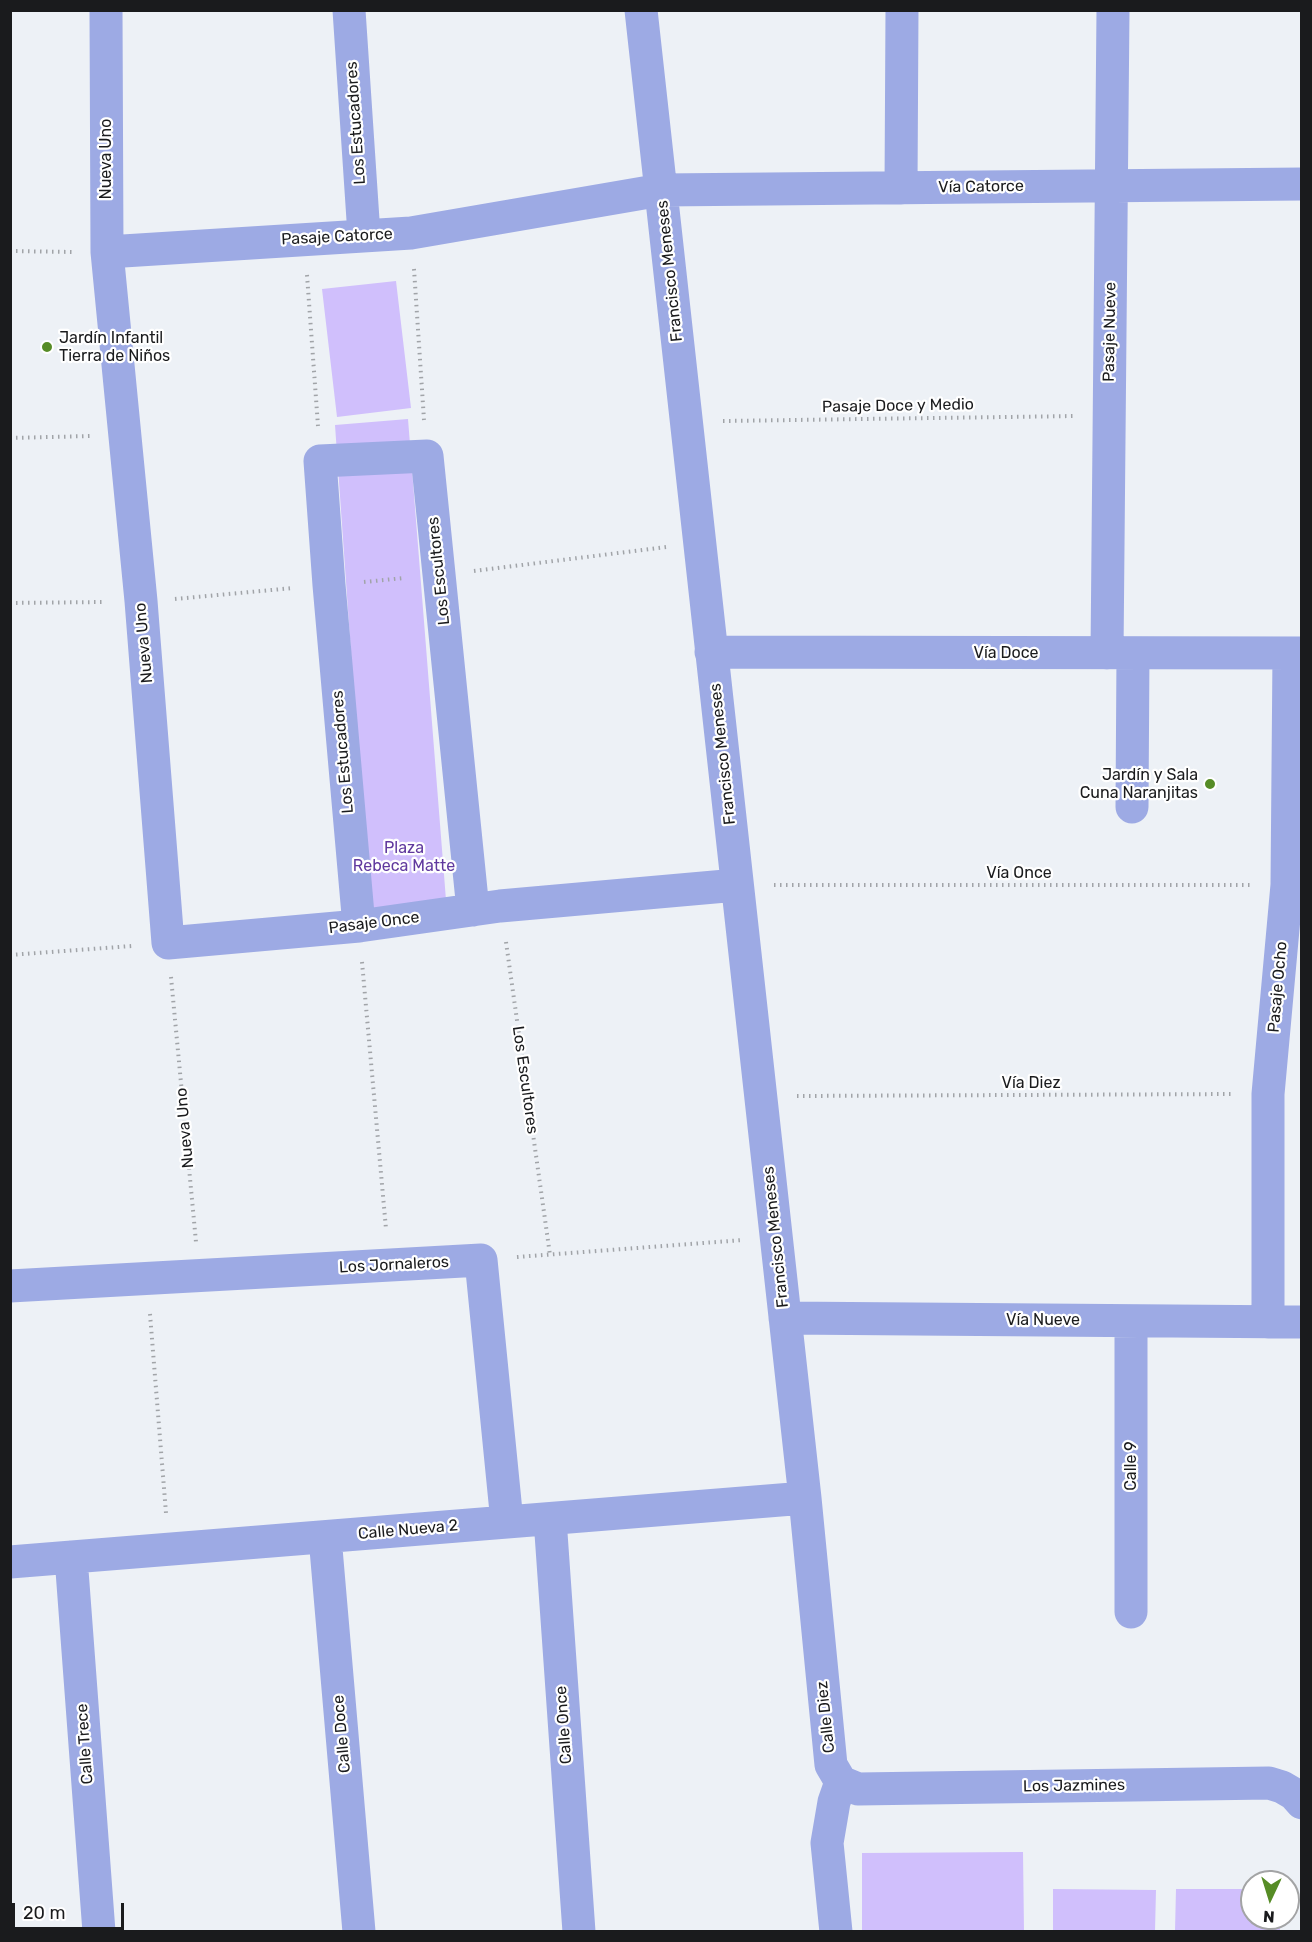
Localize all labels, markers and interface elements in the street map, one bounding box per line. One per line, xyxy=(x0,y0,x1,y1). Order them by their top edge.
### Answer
street label: Los Estucadores xyxy=(342,61,370,185)
street label: Nueva Uno xyxy=(96,119,116,199)
street label: Vía Catorce xyxy=(938,177,1024,197)
street label: Francisco Meneses xyxy=(653,199,687,343)
street label: Pasaje Catorce xyxy=(281,224,393,250)
street label: Pasaje Nueve xyxy=(1100,282,1120,382)
place label: Jardín Infantil Tierra de Niños xyxy=(59,328,170,366)
marker: Jardín Infantil Tierra de Niños xyxy=(40,340,54,354)
street label: Pasaje Doce y Medio xyxy=(822,395,974,417)
street label: Los Escultores xyxy=(424,516,454,626)
street label: Nueva Uno xyxy=(131,602,157,684)
street label: Vía Doce xyxy=(973,643,1039,663)
street label: Francisco Meneses xyxy=(706,682,740,826)
street label: Los Estucadores xyxy=(328,690,358,814)
place label: Jardín y Sala Cuna Naranjitas xyxy=(1080,765,1198,803)
marker: Jardín y Sala Cuna Naranjitas xyxy=(1203,777,1217,791)
park label: Plaza Rebeca Matte xyxy=(353,838,455,876)
street label: Vía Once xyxy=(986,863,1052,883)
street label: Pasaje Once xyxy=(327,908,421,938)
street label: Pasaje Ocho xyxy=(1264,941,1292,1033)
street label: Los Escultores xyxy=(508,1025,542,1135)
street label: Vía Diez xyxy=(1001,1073,1061,1093)
street label: Nueva Uno xyxy=(172,1087,198,1169)
street label: Francisco Meneses xyxy=(759,1165,793,1309)
street label: Los Jornaleros xyxy=(338,1253,450,1277)
street label: Vía Nueve xyxy=(1006,1310,1080,1330)
street label: Calle 9 xyxy=(1121,1441,1141,1491)
street label: Calle Nueva 2 xyxy=(357,1516,459,1544)
street label: Calle Diez xyxy=(813,1680,839,1754)
street label: Calle Once xyxy=(552,1685,576,1765)
street label: Calle Doce xyxy=(329,1694,355,1774)
street label: Calle Trece xyxy=(73,1703,97,1785)
street label: Los Jazmines xyxy=(1023,1776,1125,1796)
north arrow xyxy=(1240,1870,1300,1930)
scale bar xyxy=(15,1891,128,1929)
text: 20 m xyxy=(23,1902,65,1924)
text: N xyxy=(1262,1907,1275,1926)

